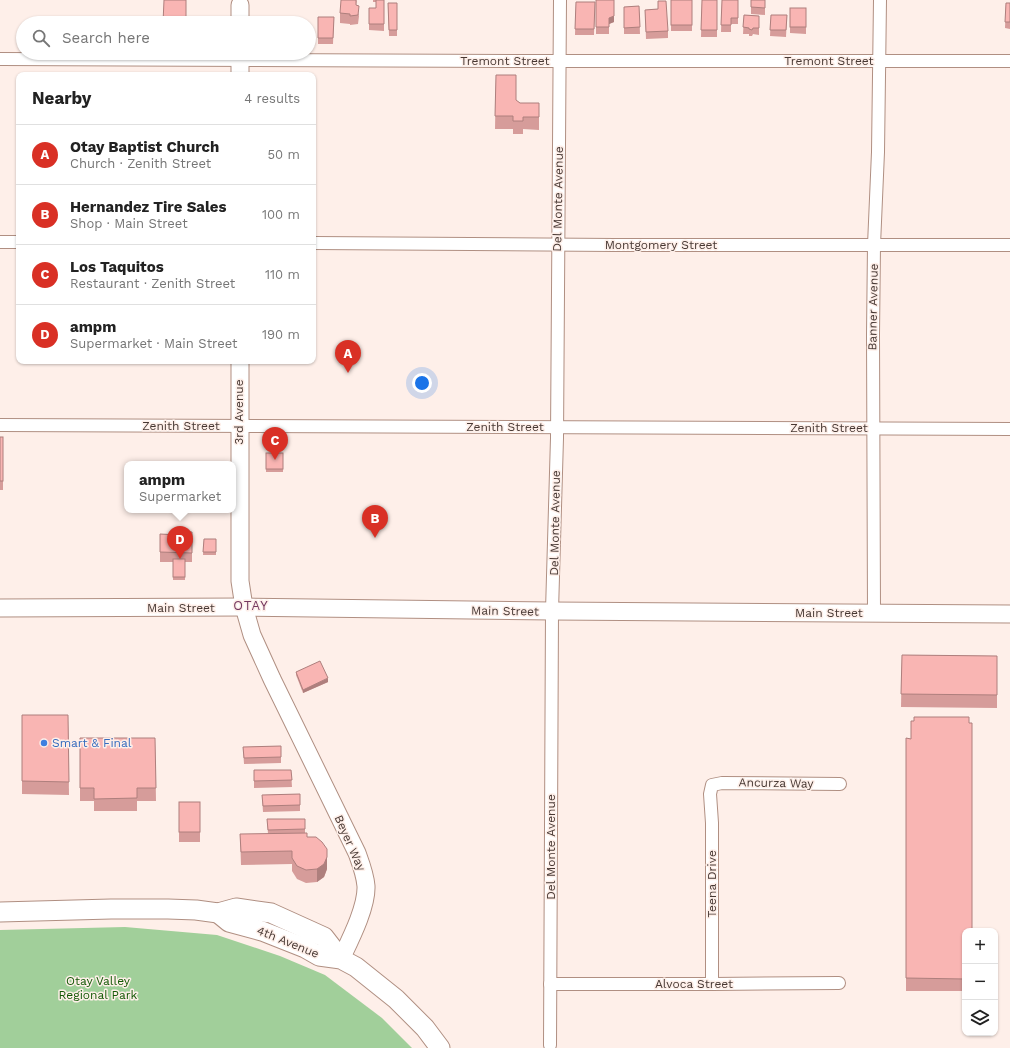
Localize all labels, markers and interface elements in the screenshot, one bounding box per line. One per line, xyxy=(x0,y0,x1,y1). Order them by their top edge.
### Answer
search box xyxy=(16,16,316,60)
icon: search xyxy=(30,27,52,49)
text: Search here xyxy=(62,29,150,47)
street label: Tremont Street xyxy=(460,54,550,68)
street label: Tremont Street xyxy=(784,54,874,68)
text: Nearby xyxy=(32,88,91,108)
text: 4 results xyxy=(244,91,300,106)
text: Otay Baptist Church xyxy=(70,138,219,156)
street label: Del Monte Avenue xyxy=(550,146,566,252)
text: A xyxy=(41,147,49,162)
text: 50 m xyxy=(268,147,300,162)
text: Church · Zenith Street xyxy=(70,156,211,171)
text: Hernandez Tire Sales xyxy=(70,198,227,216)
text: B xyxy=(41,207,49,222)
text: 100 m xyxy=(262,207,300,222)
text: Shop · Main Street xyxy=(70,216,188,231)
street label: Montgomery Street xyxy=(605,238,717,252)
text: Los Taquitos xyxy=(70,258,164,276)
street label: Banner Avenue xyxy=(865,263,881,351)
text: C xyxy=(41,267,49,282)
text: 110 m xyxy=(265,267,300,282)
text: Restaurant · Zenith Street xyxy=(70,276,235,291)
text: ampm xyxy=(70,318,116,336)
text: D xyxy=(40,327,50,342)
text: 190 m xyxy=(262,327,300,342)
text: Supermarket · Main Street xyxy=(70,336,237,351)
pin: A xyxy=(335,340,361,373)
your location xyxy=(412,373,432,393)
street label: 3rd Avenue xyxy=(232,379,246,445)
street label: Zenith Street xyxy=(142,419,220,433)
street label: Zenith Street xyxy=(466,420,544,434)
street label: Zenith Street xyxy=(790,421,868,435)
pin: C xyxy=(262,427,288,460)
popup xyxy=(124,461,236,513)
street label: Del Monte Avenue xyxy=(547,470,563,576)
text: ampm xyxy=(139,471,185,489)
text: Supermarket xyxy=(139,489,221,504)
pin: B xyxy=(362,505,388,538)
pin: D xyxy=(167,526,193,559)
district label: OTAY xyxy=(233,598,269,613)
street label: Main Street xyxy=(147,601,215,615)
street label: Main Street xyxy=(471,603,539,619)
street label: Main Street xyxy=(795,606,863,620)
place label: Smart & Final xyxy=(52,736,132,750)
marker: Smart & Final xyxy=(39,738,49,748)
street label: Ancurza Way xyxy=(738,775,814,791)
street label: Del Monte Avenue xyxy=(544,794,558,900)
street label: Beyer Way xyxy=(331,813,369,874)
street label: Teena Drive xyxy=(705,850,719,918)
street label: 4th Avenue xyxy=(255,923,321,961)
map controls xyxy=(962,928,998,1036)
button: + xyxy=(962,928,998,964)
button: − xyxy=(962,964,998,1000)
park label: Otay Valley Regional Park xyxy=(59,974,138,1002)
street label: Alvoca Street xyxy=(655,977,733,991)
button: layers xyxy=(962,1000,998,1036)

